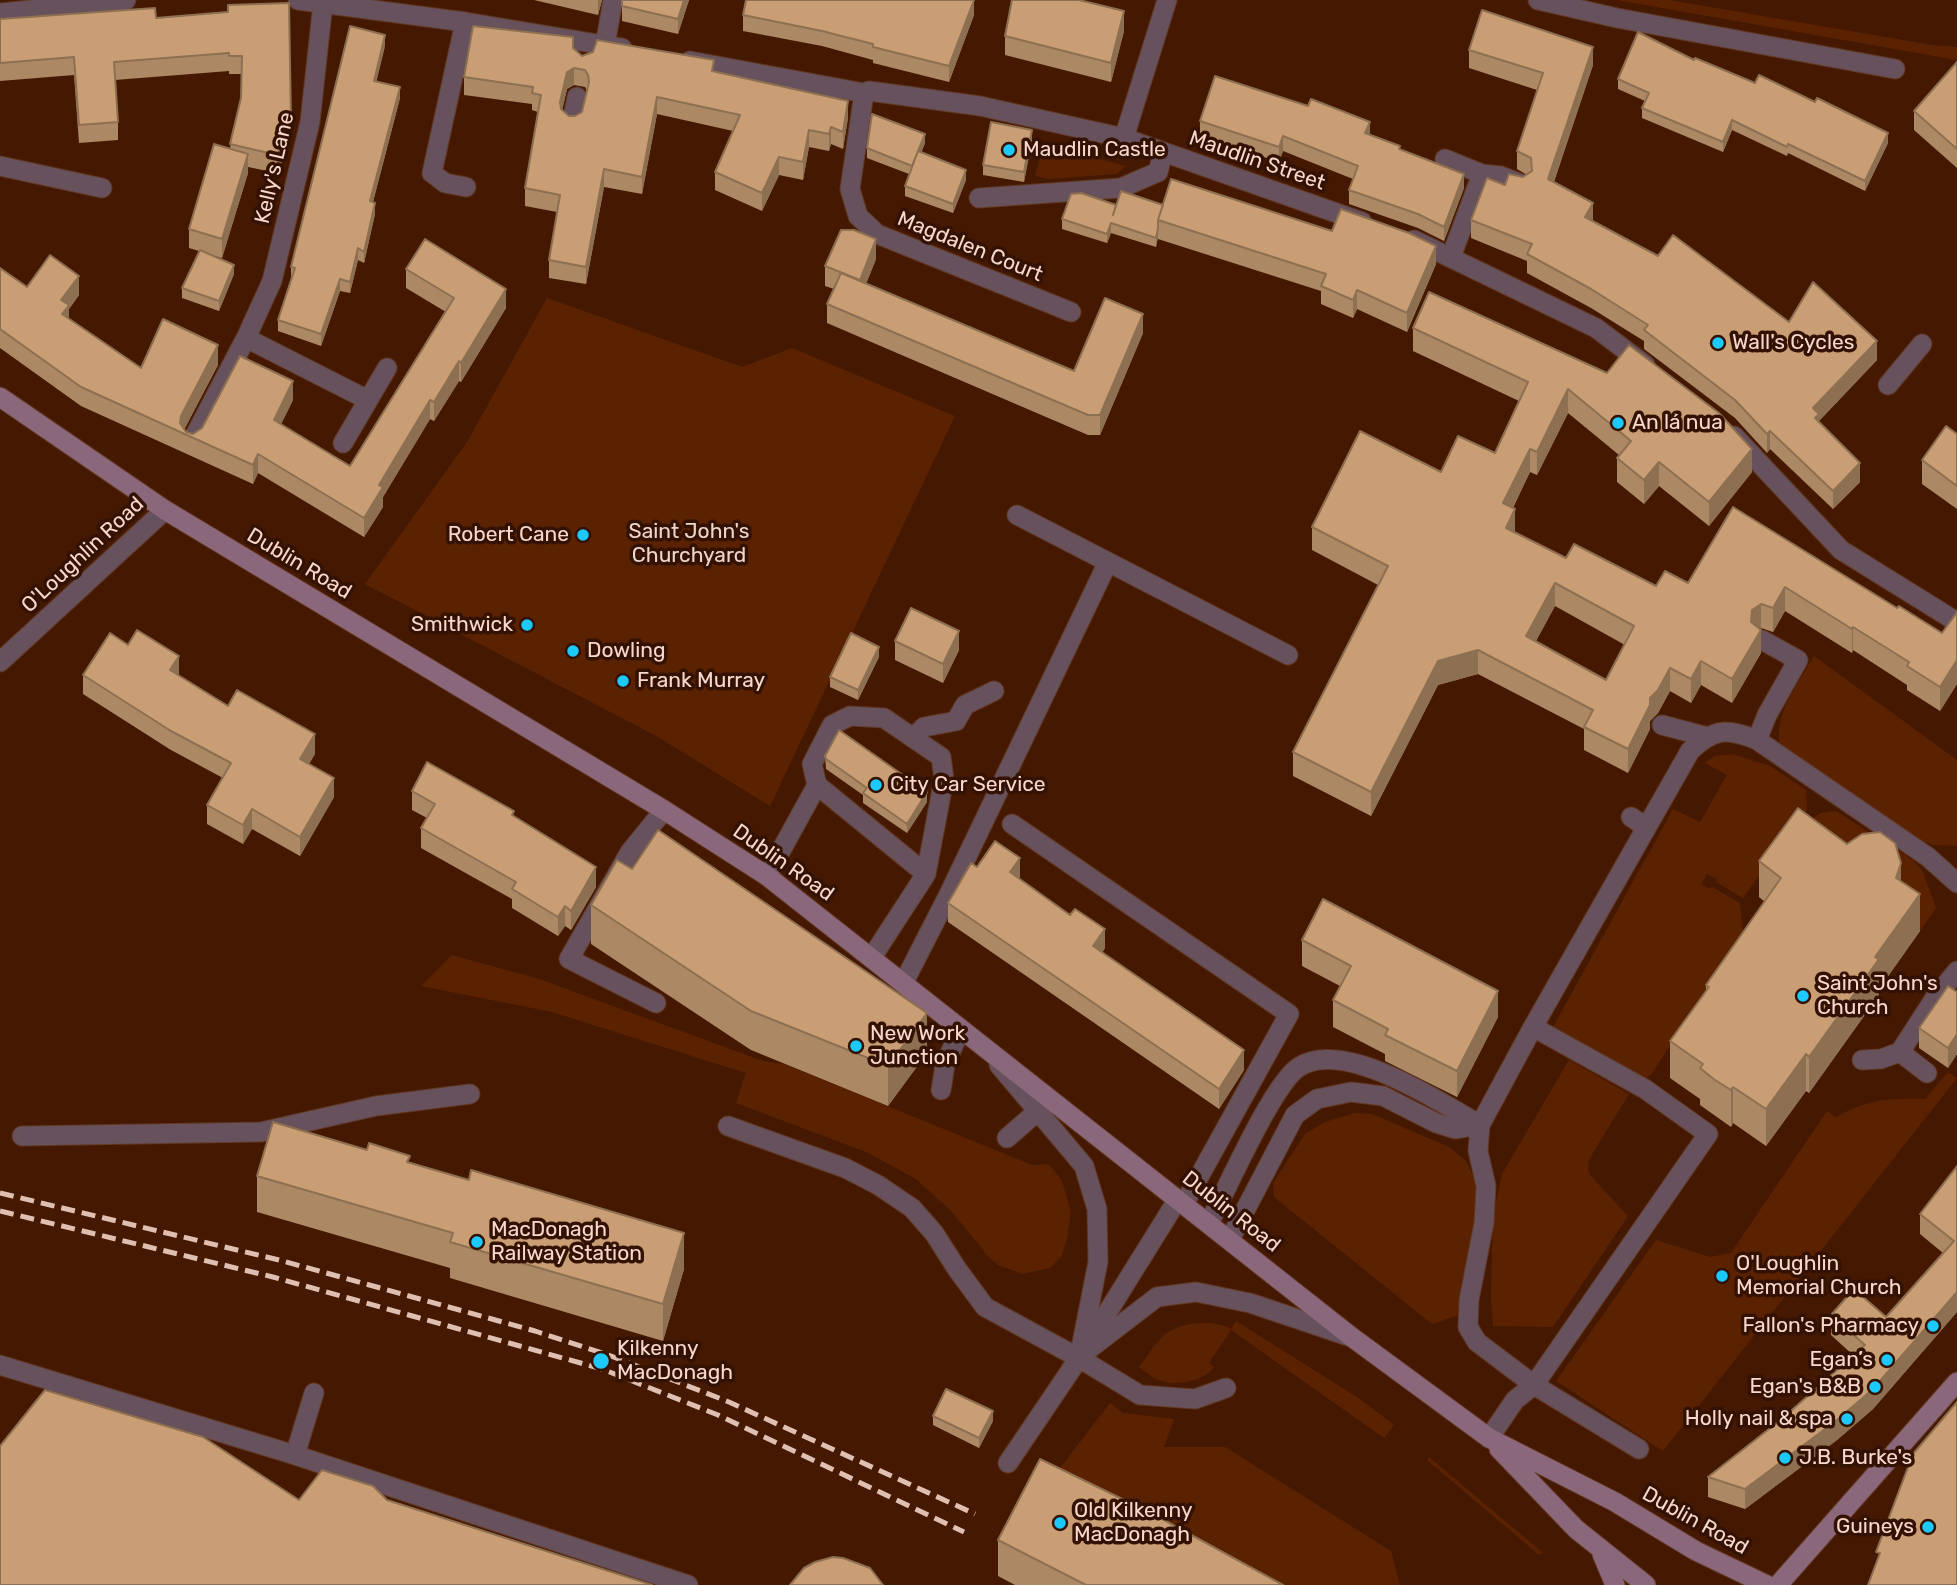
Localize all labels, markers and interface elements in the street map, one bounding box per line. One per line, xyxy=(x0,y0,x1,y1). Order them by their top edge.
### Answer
street label: Kelly's Lane xyxy=(250,110,300,226)
street label: Maudlin Street xyxy=(1186,126,1328,196)
place label: Maudlin Castle xyxy=(1023,137,1166,163)
marker: Maudlin Castle xyxy=(1001,142,1017,158)
street label: Magdalen Court xyxy=(894,206,1046,288)
place label: Wall's Cycles xyxy=(1732,330,1855,356)
marker: Wall's Cycles xyxy=(1710,335,1726,351)
place label: An lá nua xyxy=(1632,410,1723,436)
marker: An lá nua xyxy=(1610,415,1626,431)
street label: O'Loughlin Road xyxy=(17,492,149,618)
park label: Saint John's Churchyard xyxy=(629,519,749,569)
place label: Robert Cane xyxy=(448,522,569,548)
street label: Dublin Road xyxy=(242,523,356,605)
marker: Robert Cane xyxy=(575,527,591,543)
place label: Smithwick xyxy=(411,612,513,638)
marker: Smithwick xyxy=(519,617,535,633)
place label: Dowling xyxy=(587,638,666,664)
marker: Dowling xyxy=(565,643,581,659)
place label: Frank Murray xyxy=(637,668,765,694)
marker: Frank Murray xyxy=(615,673,631,689)
place label: City Car Service xyxy=(890,772,1046,798)
marker: City Car Service xyxy=(868,777,884,793)
street label: Dublin Road xyxy=(728,819,838,907)
place label: Saint John's Church xyxy=(1817,971,1938,1021)
marker: Saint John's Church xyxy=(1795,988,1811,1004)
place label: New Work Junction xyxy=(870,1021,965,1071)
marker: New Work Junction xyxy=(848,1038,864,1054)
street label: Dublin Road xyxy=(1177,1166,1285,1258)
place label: MacDonagh Railway Station xyxy=(491,1217,642,1267)
marker: MacDonagh Railway Station xyxy=(469,1234,485,1250)
place label: O'Loughlin Memorial Church xyxy=(1736,1251,1902,1301)
marker: O'Loughlin Memorial Church xyxy=(1714,1268,1730,1284)
place label: Fallon's Pharmacy xyxy=(1742,1313,1919,1339)
marker: Fallon's Pharmacy xyxy=(1925,1318,1941,1334)
place label: Kilkenny MacDonagh xyxy=(617,1336,733,1386)
place label: Egan’s xyxy=(1809,1347,1873,1373)
marker: Kilkenny MacDonagh xyxy=(591,1351,611,1371)
marker: Egan’s xyxy=(1879,1352,1895,1368)
place label: Egan's B&B xyxy=(1750,1374,1861,1400)
marker: Egan's B&B xyxy=(1867,1379,1883,1395)
place label: Holly nail & spa xyxy=(1685,1406,1833,1432)
marker: Holly nail & spa xyxy=(1839,1411,1855,1427)
place label: J.B. Burke's xyxy=(1799,1445,1912,1471)
marker: J.B. Burke's xyxy=(1777,1450,1793,1466)
street label: Dublin Road xyxy=(1638,1482,1752,1560)
place label: Old Kilkenny MacDonagh xyxy=(1074,1498,1193,1548)
place label: Guineys xyxy=(1836,1514,1914,1540)
marker: Old Kilkenny MacDonagh xyxy=(1052,1515,1068,1531)
marker: Guineys xyxy=(1920,1519,1936,1535)

